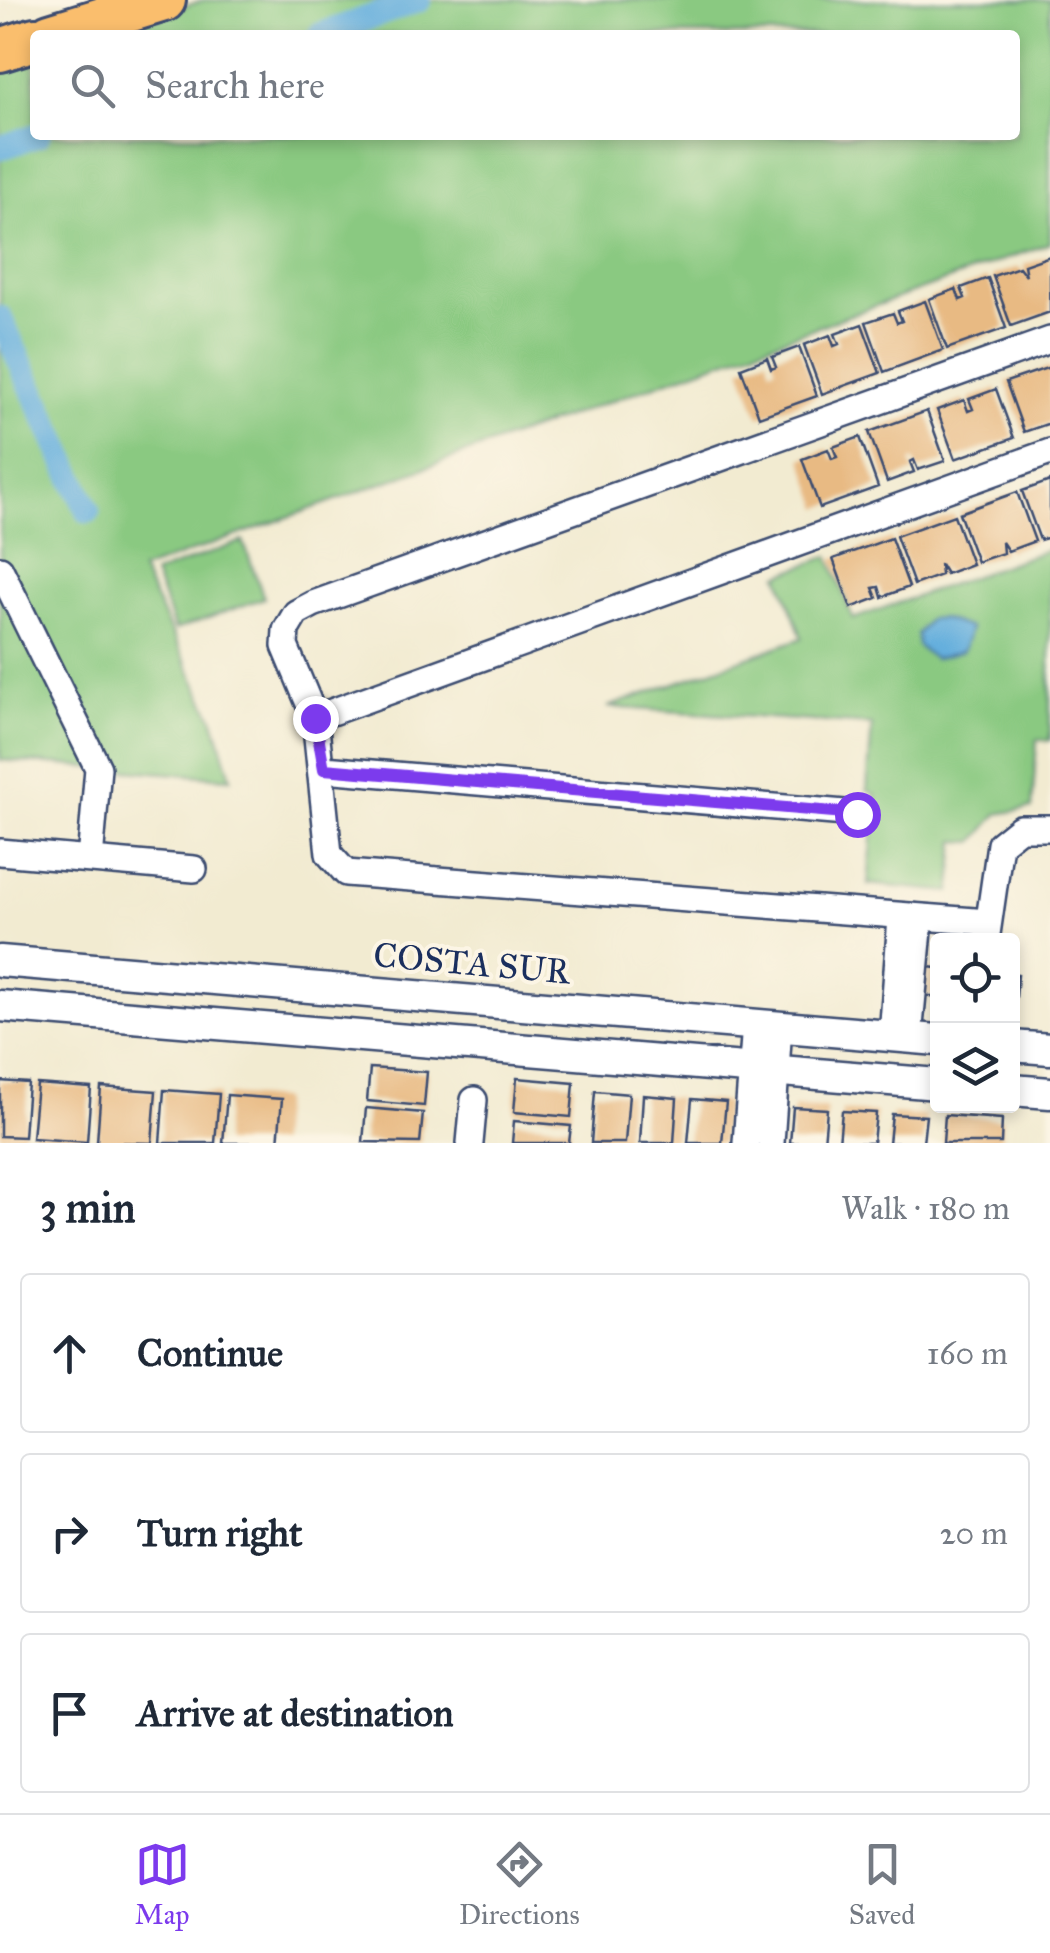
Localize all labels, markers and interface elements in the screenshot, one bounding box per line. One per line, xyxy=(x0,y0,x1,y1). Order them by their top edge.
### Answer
search box xyxy=(30,30,1020,140)
icon: search xyxy=(65,58,120,113)
text: Search here xyxy=(145,62,325,108)
route end xyxy=(293,696,339,742)
route start xyxy=(835,792,881,838)
street label: COSTA SUR xyxy=(372,933,574,994)
map controls xyxy=(930,933,1020,1113)
button: locate xyxy=(930,933,1020,1023)
button: layers xyxy=(930,1023,1020,1113)
text: 3 min xyxy=(40,1182,135,1234)
text: Walk · 180 m xyxy=(841,1189,1010,1228)
icon: ahead xyxy=(42,1326,97,1381)
text: Continue xyxy=(137,1330,283,1376)
text: 160 m xyxy=(927,1334,1008,1373)
icon: right xyxy=(42,1506,97,1561)
text: Turn right xyxy=(137,1510,303,1556)
text: 20 m xyxy=(940,1514,1008,1553)
icon: arrive xyxy=(42,1686,97,1741)
text: Arrive at destination xyxy=(137,1690,454,1736)
tab: Map xyxy=(135,1837,190,1932)
tab: Directions xyxy=(459,1837,580,1932)
tab: Saved xyxy=(849,1837,915,1932)

